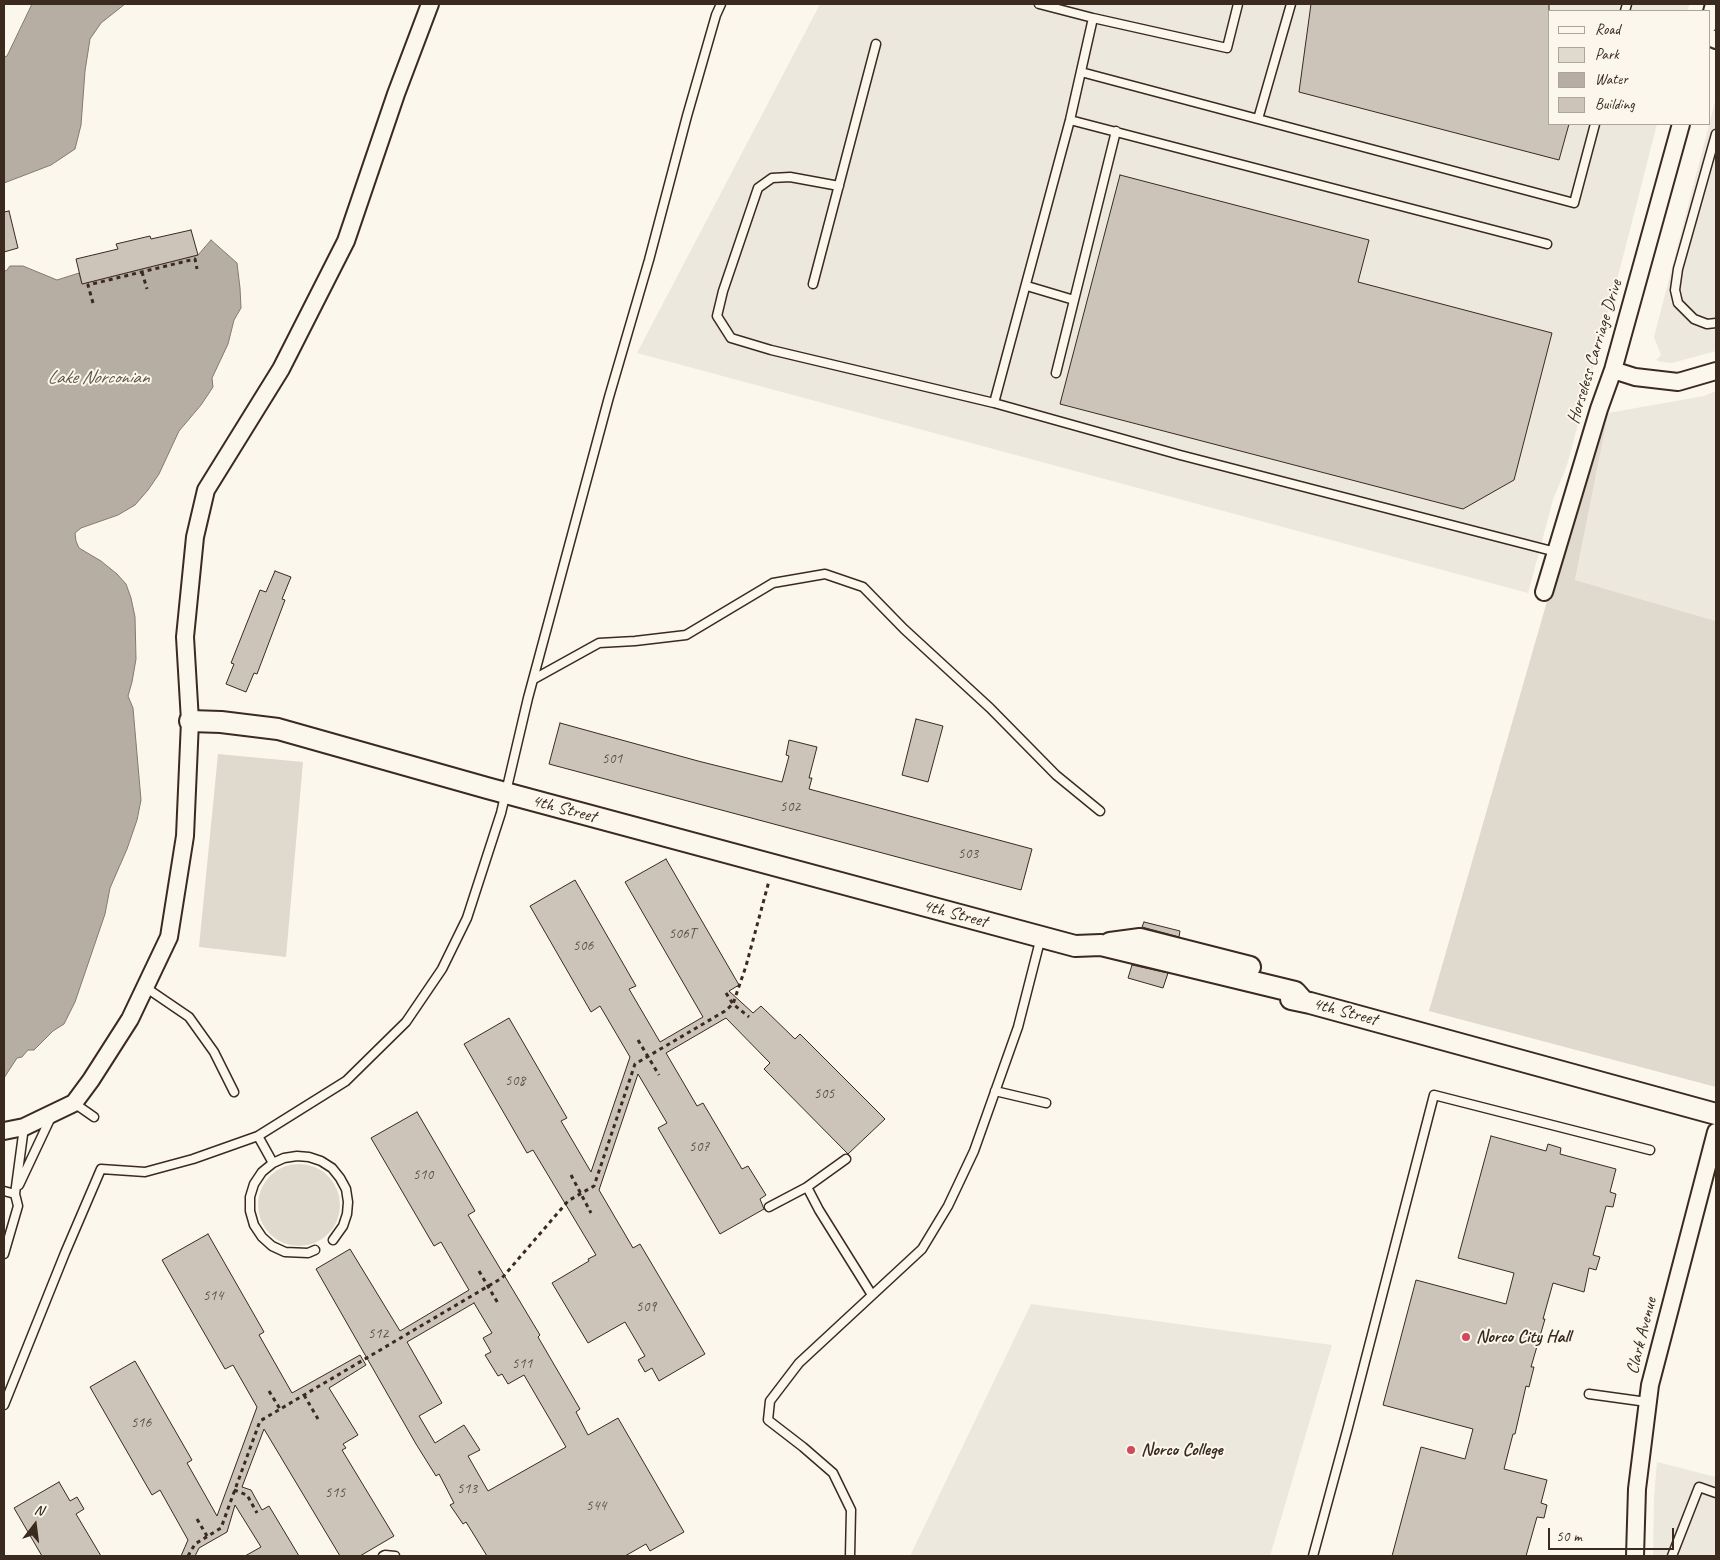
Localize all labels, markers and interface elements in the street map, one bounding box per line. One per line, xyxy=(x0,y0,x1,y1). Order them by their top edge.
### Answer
legend xyxy=(1548,10,1710,125)
text: Road xyxy=(1595,20,1620,39)
text: Park xyxy=(1595,45,1619,64)
text: Water xyxy=(1595,70,1628,89)
text: Building xyxy=(1595,95,1634,114)
street label: Horseless Carriage Drive xyxy=(1563,277,1627,427)
water label: Lake Norconian xyxy=(47,367,149,389)
house number: 501 xyxy=(602,750,622,768)
street label: 4th Street xyxy=(529,790,599,828)
house number: 502 xyxy=(780,798,800,816)
house number: 503 xyxy=(958,845,978,863)
street label: 4th Street xyxy=(920,895,990,933)
house number: 506T xyxy=(668,925,696,943)
house number: 506 xyxy=(573,937,593,955)
street label: 4th Street xyxy=(1310,993,1380,1031)
house number: 508 xyxy=(505,1072,525,1090)
house number: 505 xyxy=(814,1085,834,1103)
house number: 507 xyxy=(689,1138,709,1156)
house number: 510 xyxy=(413,1166,433,1184)
house number: 514 xyxy=(203,1287,223,1305)
street label: Clark Avenue xyxy=(1622,1295,1662,1377)
house number: 509 xyxy=(636,1298,656,1316)
house number: 512 xyxy=(368,1325,388,1343)
place label: Norco City Hall xyxy=(1476,1326,1571,1348)
marker: Norco City Hall xyxy=(1460,1331,1472,1343)
house number: 511 xyxy=(512,1355,532,1373)
house number: 516 xyxy=(131,1414,151,1432)
place label: Norco College xyxy=(1141,1439,1223,1461)
marker: Norco College xyxy=(1125,1444,1137,1456)
house number: 513 xyxy=(457,1480,477,1498)
house number: 515 xyxy=(325,1484,345,1502)
house number: 544 xyxy=(586,1497,606,1515)
north arrow xyxy=(10,1500,60,1550)
text: N xyxy=(33,1501,45,1519)
scale bar xyxy=(1550,1518,1676,1550)
text: 50 m xyxy=(1556,1527,1582,1546)

